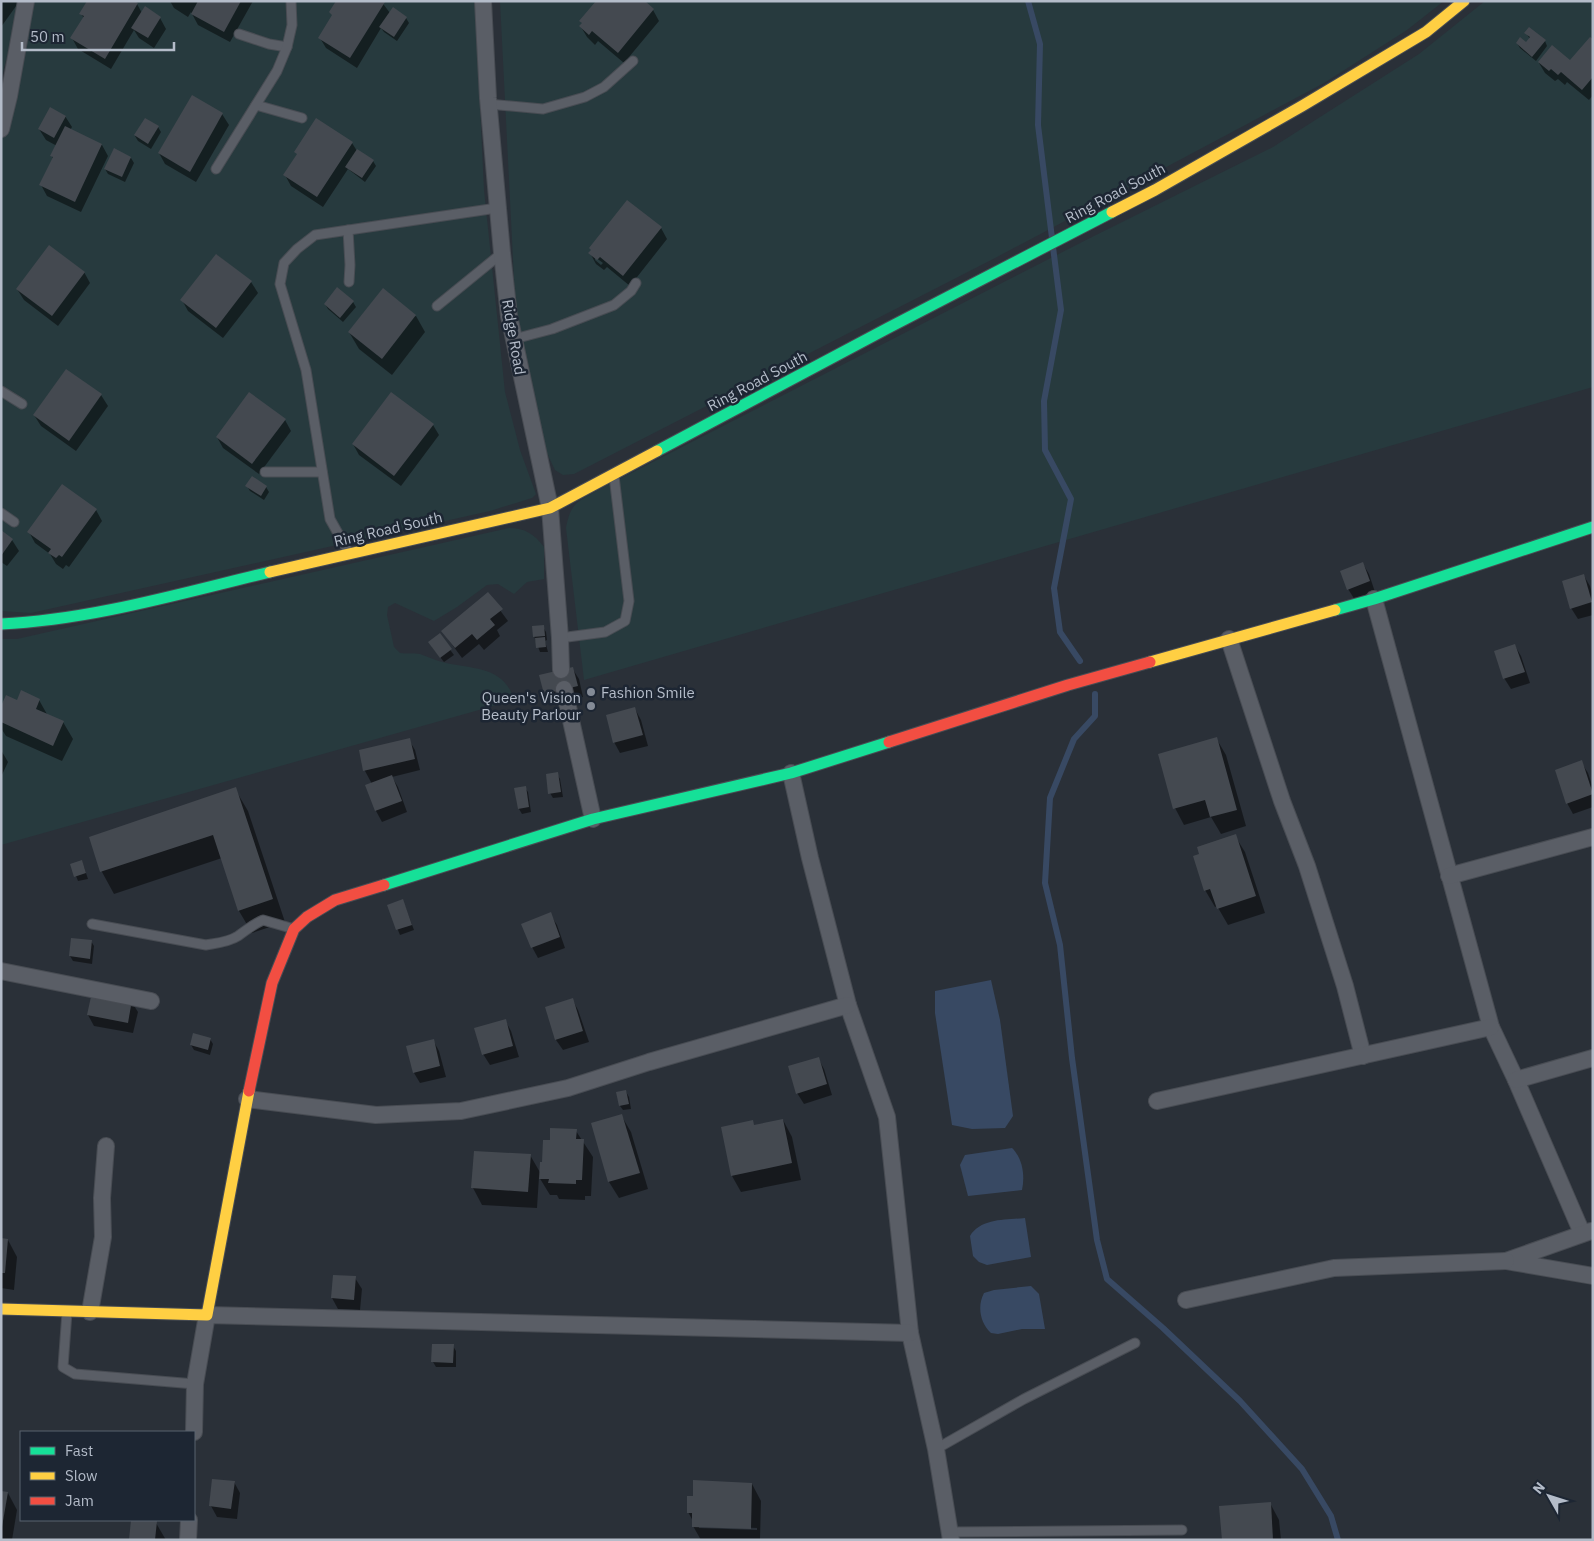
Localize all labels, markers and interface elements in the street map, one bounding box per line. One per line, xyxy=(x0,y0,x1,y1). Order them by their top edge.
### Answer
scale bar xyxy=(22,20,175,52)
text: 50 m xyxy=(30,27,65,46)
street label: Ring Road South xyxy=(1062,159,1168,227)
street label: Ridge Road xyxy=(498,298,530,376)
street label: Ring Road South xyxy=(704,347,810,415)
street label: Ring Road South xyxy=(332,507,444,551)
place label: Fashion Smile xyxy=(601,683,695,702)
marker: Fashion Smile xyxy=(585,686,597,698)
place label: Queen's Vision Beauty Parlour xyxy=(481,688,581,724)
marker: Queen's Vision Beauty Parlour xyxy=(585,700,597,712)
legend xyxy=(20,1431,195,1521)
text: Fast xyxy=(65,1441,93,1460)
text: Slow xyxy=(65,1466,98,1485)
north arrow xyxy=(1524,1471,1574,1521)
text: N xyxy=(1529,1478,1549,1497)
text: Jam xyxy=(65,1491,94,1510)

